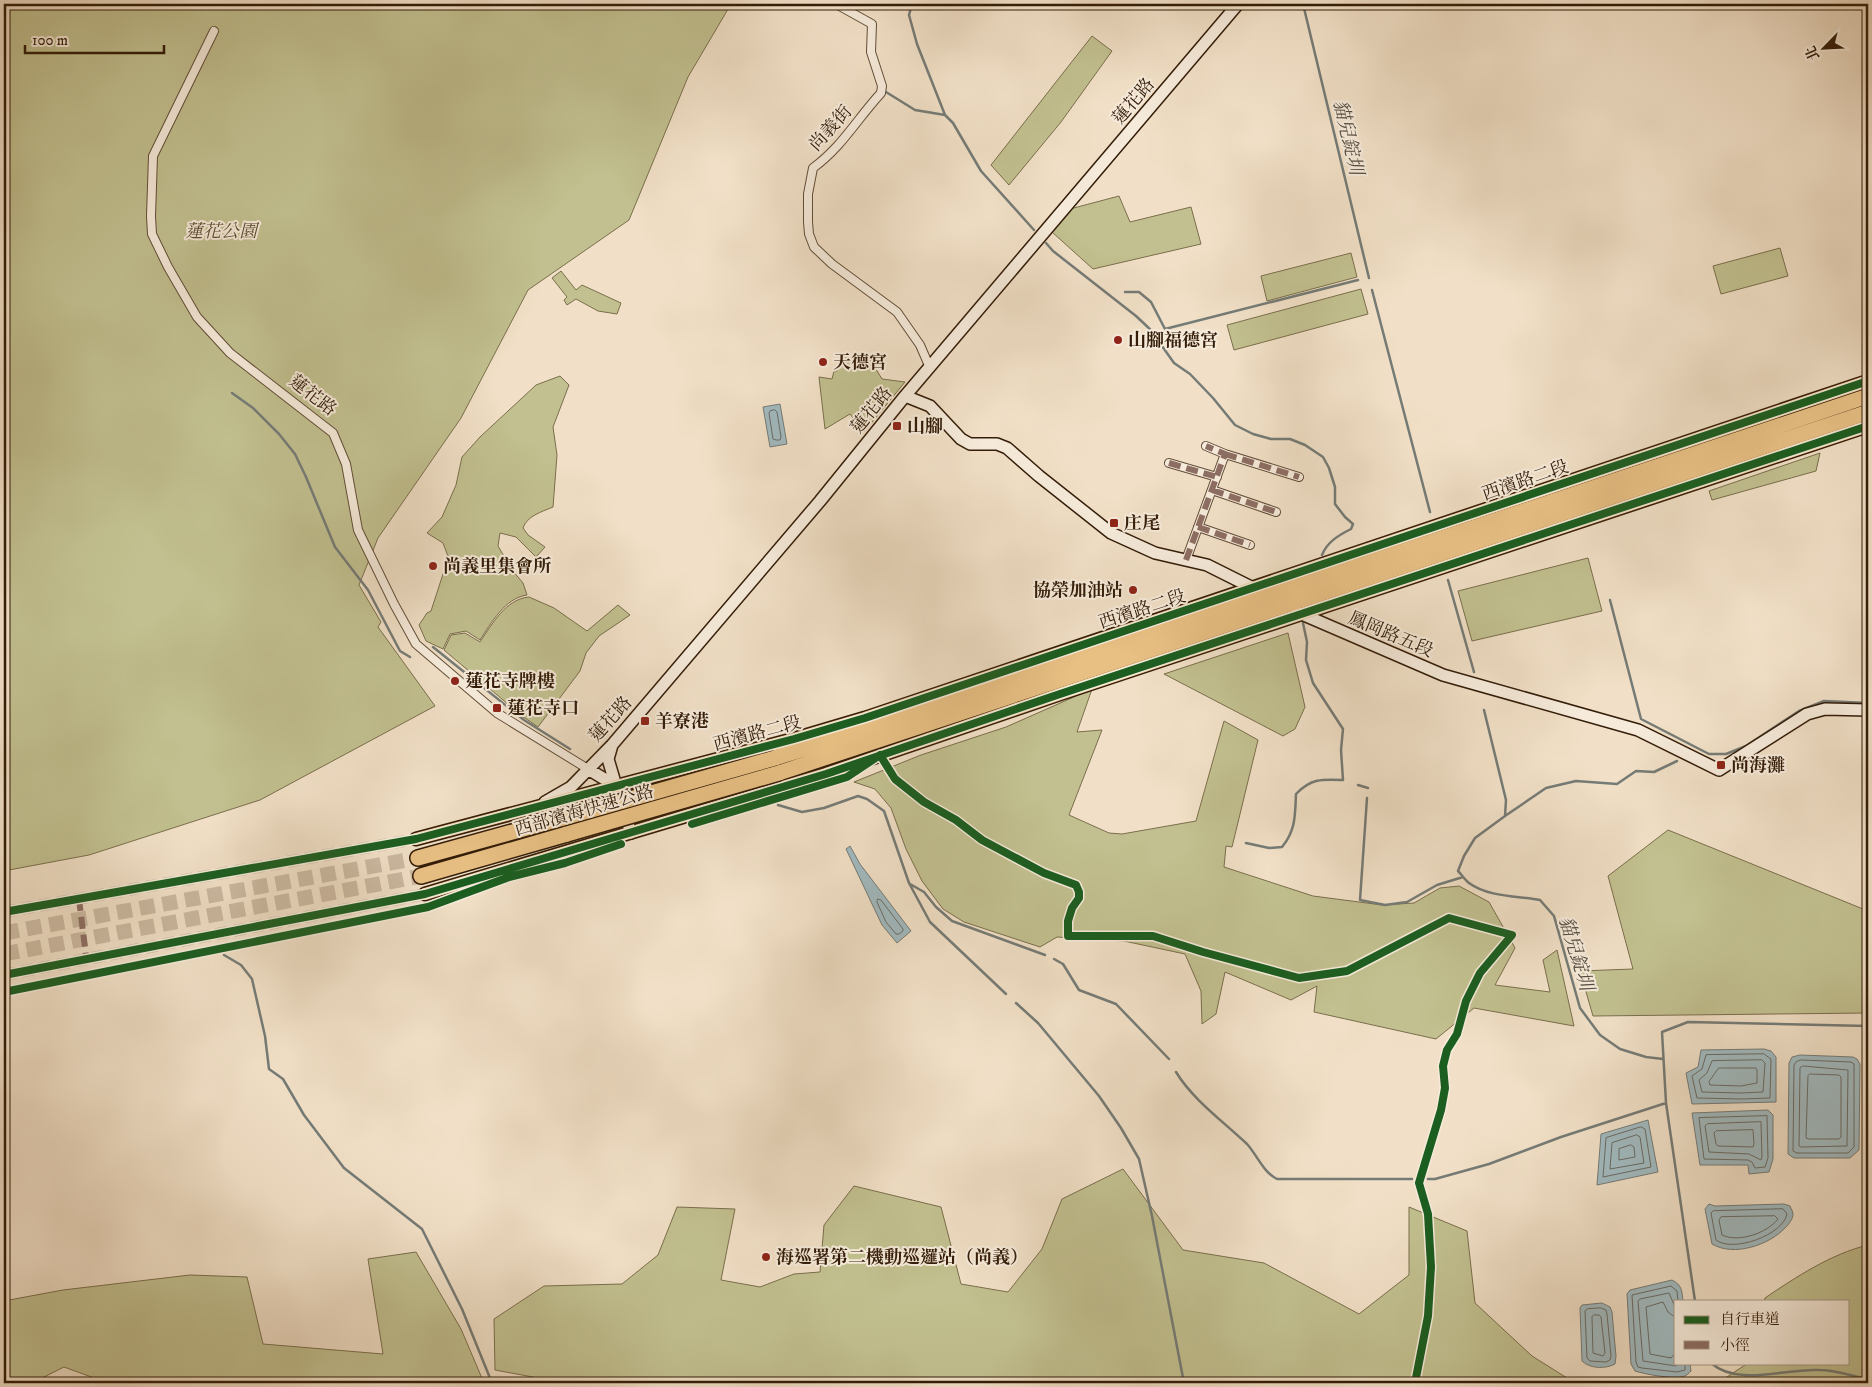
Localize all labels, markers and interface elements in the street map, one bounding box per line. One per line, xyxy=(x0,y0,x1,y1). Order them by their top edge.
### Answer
scale bar xyxy=(25,22,164,54)
north arrow xyxy=(1800,22,1850,72)
text: 100 m xyxy=(32,31,68,50)
text: 北 xyxy=(1802,43,1824,63)
street label: 蓮花路 xyxy=(1108,74,1160,129)
water label: 貓兒錠圳 xyxy=(1328,98,1368,180)
street label: 尚義街 xyxy=(805,101,857,156)
park label: 蓮花公園 xyxy=(185,221,260,243)
place label: 山腳福德宮 xyxy=(1128,330,1218,352)
marker: 山腳福德宮 xyxy=(1112,334,1124,346)
place label: 天德宮 xyxy=(833,352,887,374)
marker: 天德宮 xyxy=(817,356,829,368)
street label: 蓮花路 xyxy=(284,370,340,421)
street label: 蓮花路 xyxy=(846,383,897,439)
place label: 山腳 xyxy=(907,416,943,438)
marker: 山腳 xyxy=(891,420,903,432)
street label: 西濱路二段 xyxy=(1479,456,1571,506)
place label: 庄尾 xyxy=(1124,513,1160,535)
marker: 庄尾 xyxy=(1108,517,1120,529)
place label: 尚義里集會所 xyxy=(443,556,552,578)
marker: 尚義里集會所 xyxy=(427,560,439,572)
place label: 協榮加油站 xyxy=(1033,580,1123,602)
marker: 協榮加油站 xyxy=(1127,584,1139,596)
street label: 西濱路二段 xyxy=(1096,586,1189,634)
street label: 鳳岡路五段 xyxy=(1345,607,1436,663)
place label: 蓮花寺牌樓 xyxy=(465,671,555,693)
marker: 蓮花寺牌樓 xyxy=(449,675,461,687)
street label: 蓮花路 xyxy=(585,692,637,747)
place label: 蓮花寺口 xyxy=(507,698,579,720)
marker: 蓮花寺口 xyxy=(491,702,503,714)
place label: 羊寮港 xyxy=(655,711,709,733)
street label: 西濱路二段 xyxy=(711,712,804,756)
marker: 羊寮港 xyxy=(639,715,651,727)
place label: 尚海灘 xyxy=(1731,755,1785,777)
marker: 尚海灘 xyxy=(1715,759,1727,771)
street label: 西部濱海快速公路 xyxy=(512,781,657,841)
water label: 貓兒錠圳 xyxy=(1553,914,1599,996)
place label: 海巡署第二機動巡邏站（尚義） xyxy=(776,1247,1028,1269)
marker: 海巡署第二機動巡邏站（尚義） xyxy=(760,1251,772,1263)
legend xyxy=(1674,1300,1850,1364)
text: 自行車道 xyxy=(1720,1310,1780,1329)
text: 小徑 xyxy=(1720,1336,1750,1355)

